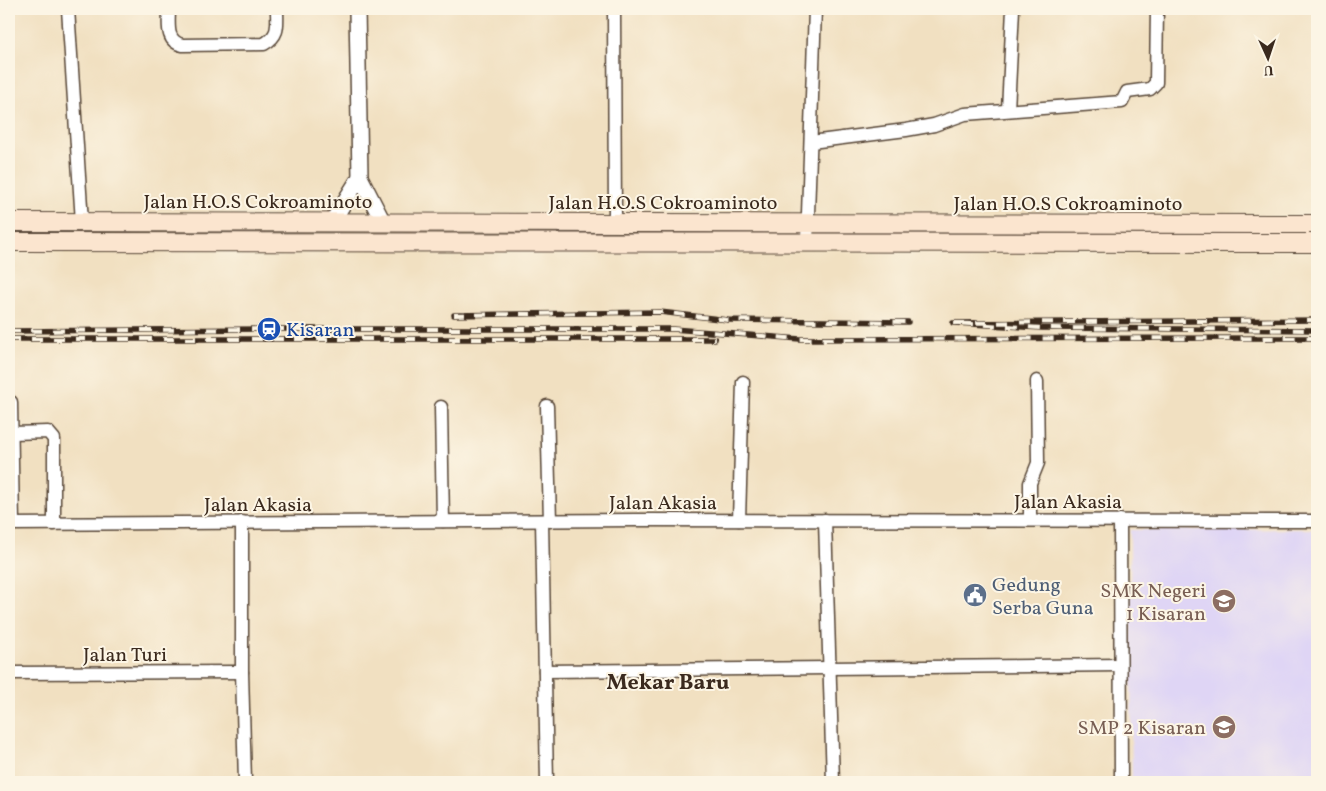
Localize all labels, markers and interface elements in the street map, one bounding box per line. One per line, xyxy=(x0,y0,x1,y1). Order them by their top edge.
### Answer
north arrow xyxy=(1244,32,1294,82)
text: U xyxy=(1263,60,1274,79)
street label: Jalan H.O.S Cokroaminoto xyxy=(144,189,372,217)
street label: Jalan H.O.S Cokroaminoto xyxy=(549,190,777,218)
street label: Jalan H.O.S Cokroaminoto xyxy=(954,191,1182,219)
station icon: Kisaran xyxy=(256,316,282,342)
place label: Kisaran xyxy=(286,317,354,345)
street label: Jalan Akasia xyxy=(1014,489,1122,517)
street label: Jalan Akasia xyxy=(609,490,717,518)
street label: Jalan Akasia xyxy=(204,492,312,520)
place label: Gedung Serba Guna xyxy=(992,572,1094,623)
place label: SMK Negeri 1 Kisaran xyxy=(1100,578,1206,629)
public building icon: Gedung Serba Guna xyxy=(962,582,988,608)
school or university icon: SMK Negeri 1 Kisaran xyxy=(1211,588,1237,614)
street label: Jalan Turi xyxy=(83,642,167,670)
district label: Mekar Baru xyxy=(607,668,729,699)
school or university icon: SMP 2 Kisaran xyxy=(1211,714,1237,740)
place label: SMP 2 Kisaran xyxy=(1078,715,1206,743)

